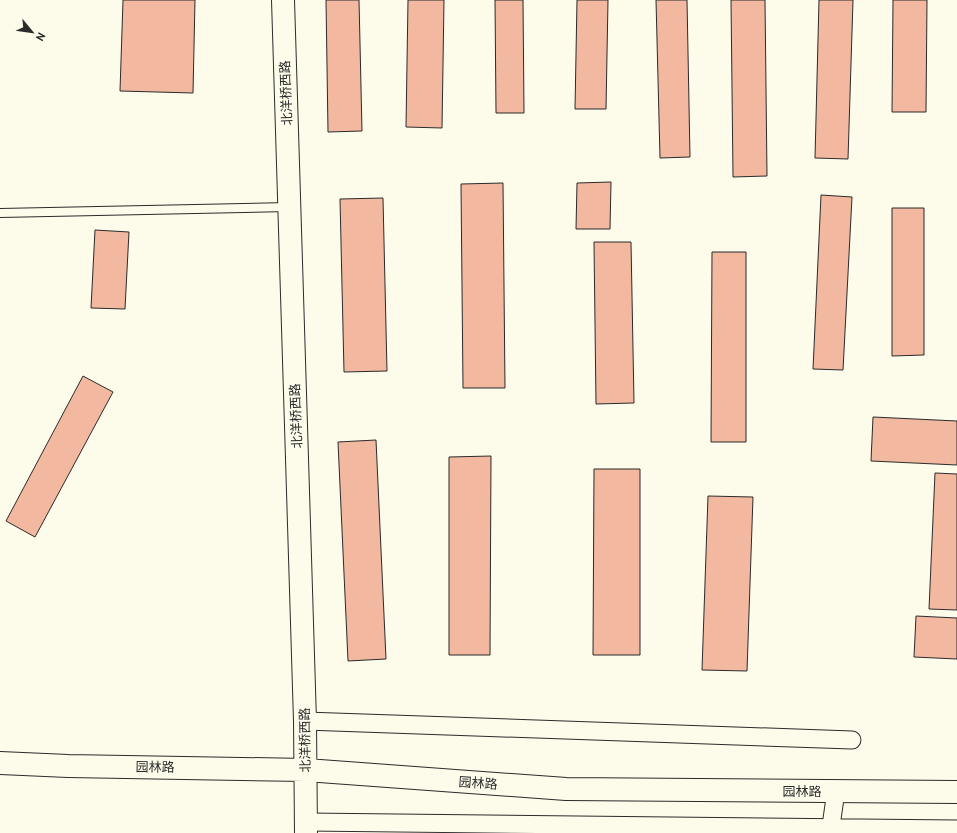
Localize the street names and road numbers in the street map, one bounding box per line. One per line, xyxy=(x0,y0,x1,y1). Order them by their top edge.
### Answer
street label: 北洋桥西路 xyxy=(276,60,296,126)
street label: 北洋桥西路 xyxy=(286,383,306,449)
street label: 北洋桥西路 xyxy=(296,707,314,773)
street label: 园林路 xyxy=(135,758,175,776)
street label: 园林路 xyxy=(458,773,498,793)
street label: 园林路 xyxy=(782,783,822,800)

